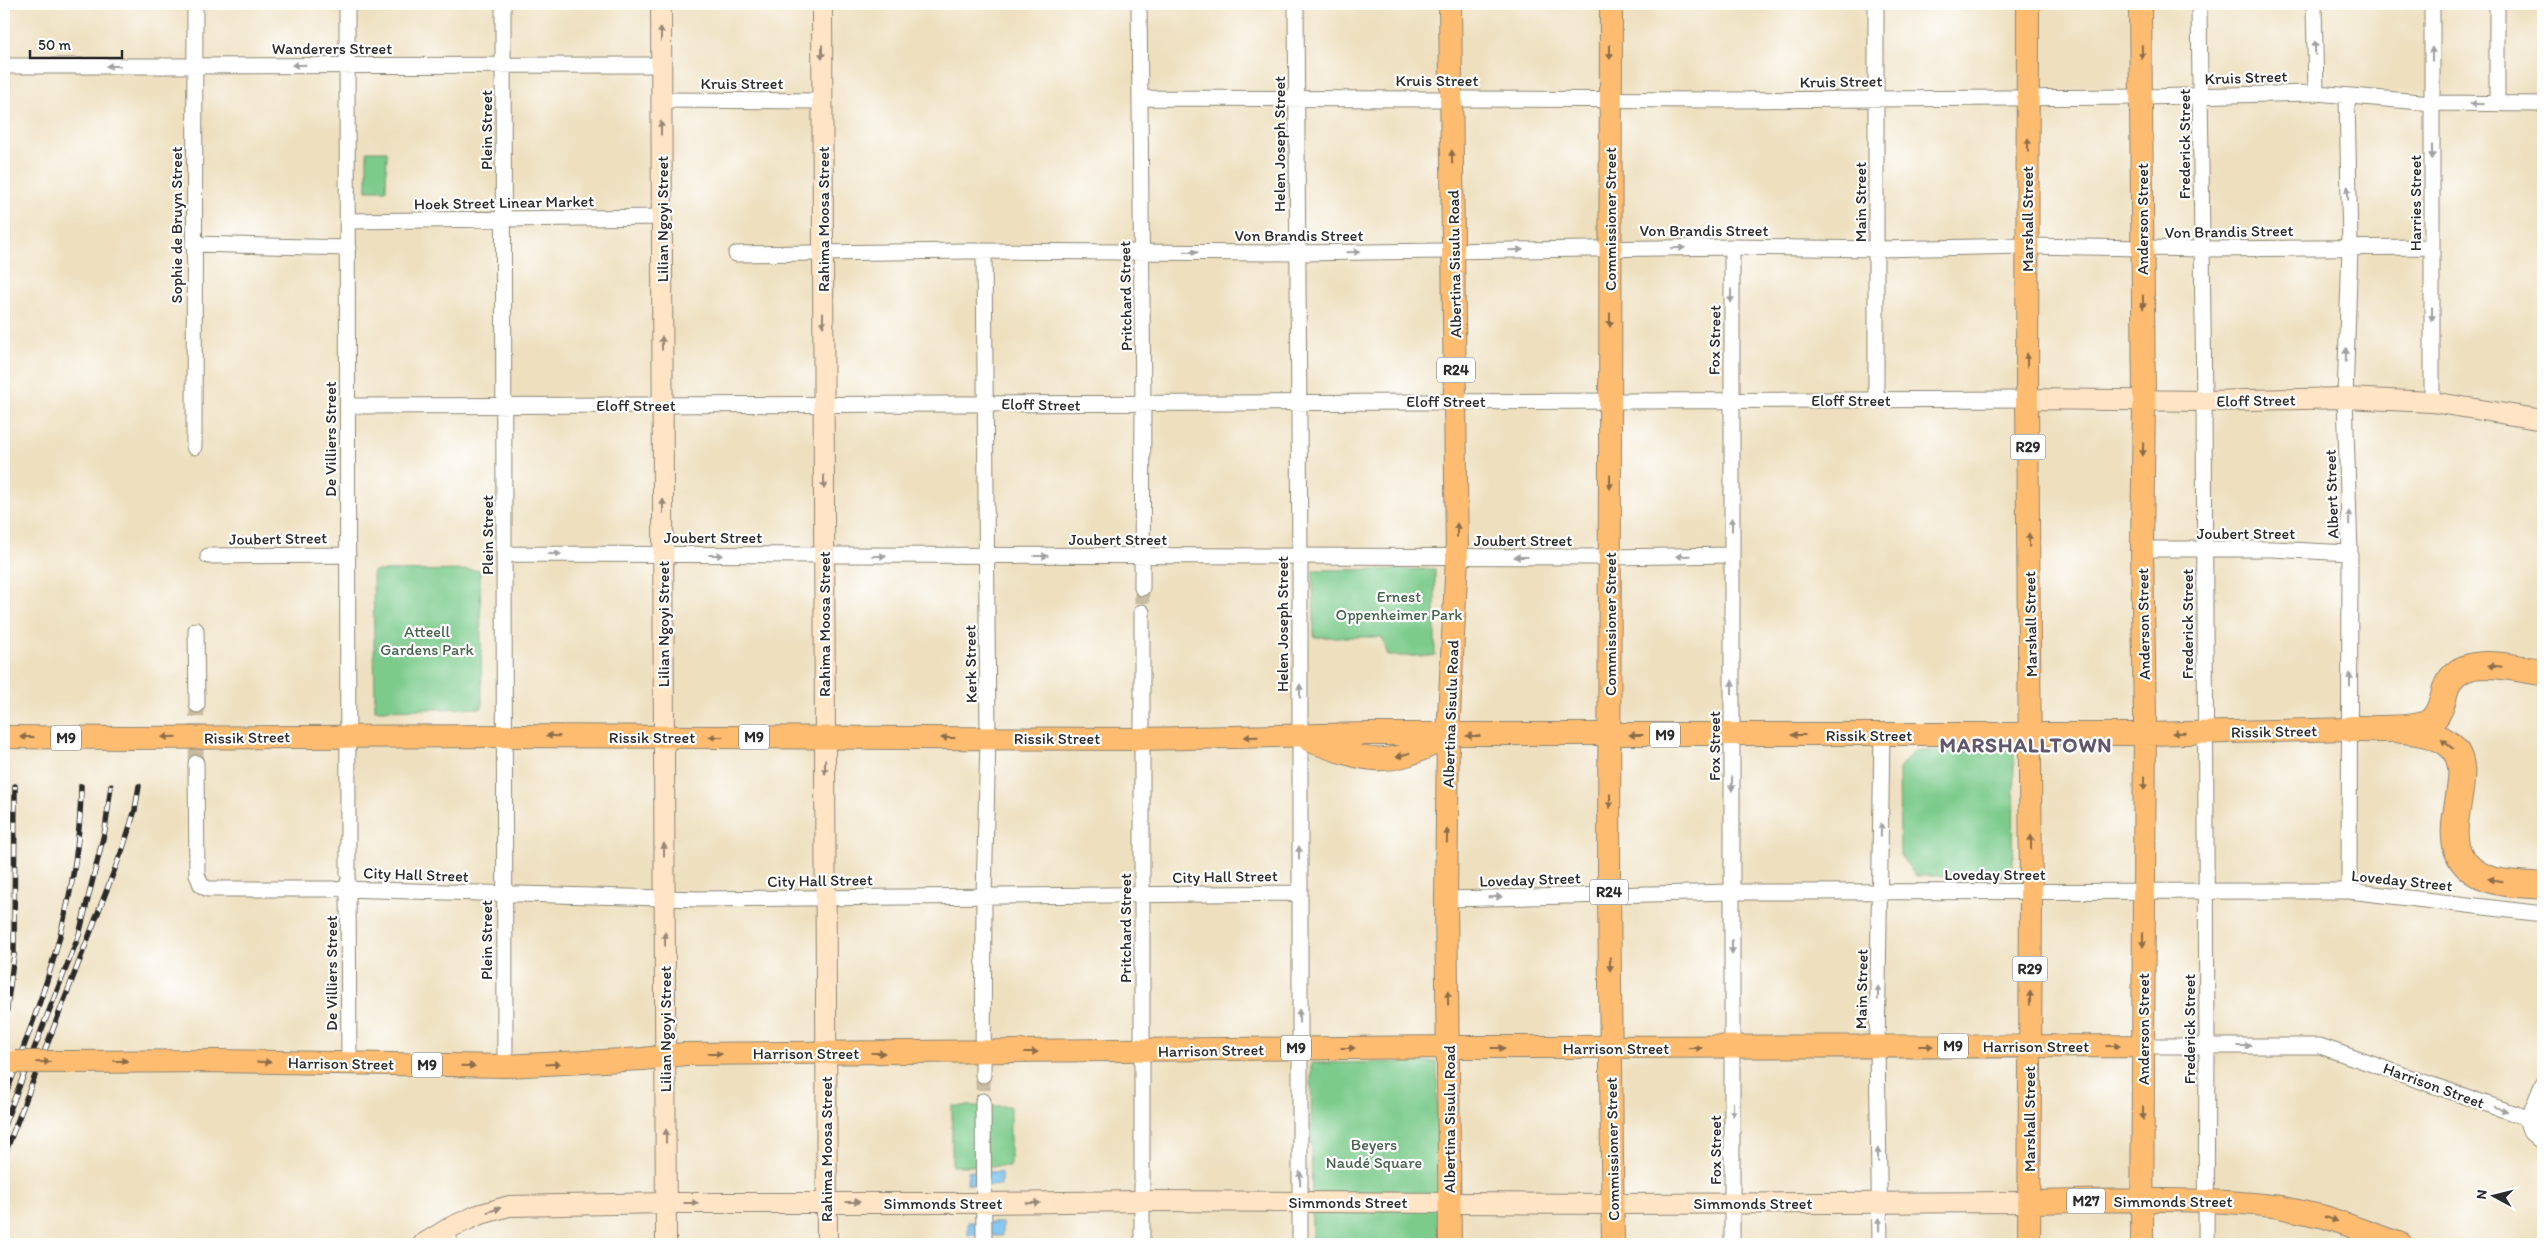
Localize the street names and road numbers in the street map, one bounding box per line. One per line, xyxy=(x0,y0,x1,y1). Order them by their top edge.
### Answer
street label: Wanderers Street xyxy=(272,39,392,58)
street label: Kruis Street xyxy=(2204,67,2288,88)
street label: Kruis Street xyxy=(1396,71,1478,90)
street label: Kruis Street xyxy=(1799,71,1883,92)
street label: Kruis Street xyxy=(701,74,783,93)
street label: Helen Joseph Street xyxy=(1270,76,1289,212)
street label: Frederick Street xyxy=(2175,89,2194,199)
street label: Plein Street xyxy=(477,90,496,170)
street label: Sophie de Bruyn Street xyxy=(167,146,186,304)
street label: Rahima Moosa Street xyxy=(814,146,833,292)
street label: Commissioner Street xyxy=(1601,147,1620,291)
street label: Harries Street xyxy=(2406,155,2425,251)
street label: Lilian Ngoyi Street xyxy=(653,156,672,282)
street label: Main Street xyxy=(1851,162,1870,242)
street label: Anderson Street xyxy=(2133,163,2152,275)
street label: Marshall Street xyxy=(2018,166,2037,272)
street label: Albertina Sisulu Road xyxy=(1444,189,1465,338)
street label: Hoek Street Linear Market xyxy=(414,191,594,214)
street label: Von Brandis Street xyxy=(1640,221,1768,240)
street label: Von Brandis Street xyxy=(2164,221,2294,242)
street label: Von Brandis Street xyxy=(1235,226,1363,245)
street label: Pritchard Street xyxy=(1115,241,1136,351)
street label: Fox Street xyxy=(1704,305,1725,375)
road number: R24 xyxy=(1437,358,1475,382)
street label: De Villiers Street xyxy=(321,381,340,497)
street label: Eloff Street xyxy=(2216,390,2296,411)
street label: Eloff Street xyxy=(1811,391,1891,410)
street label: Eloff Street xyxy=(1406,392,1486,411)
street label: Eloff Street xyxy=(1001,394,1081,415)
street label: Eloff Street xyxy=(596,396,676,415)
road number: R29 xyxy=(2010,434,2046,460)
street label: Albert Street xyxy=(2320,449,2343,539)
street label: Plein Street xyxy=(478,495,497,575)
street label: Joubert Street xyxy=(2197,524,2295,543)
street label: Joubert Street xyxy=(229,528,327,549)
street label: Joubert Street xyxy=(664,528,762,547)
street label: Joubert Street xyxy=(1069,530,1167,549)
street label: Joubert Street xyxy=(1474,531,1572,550)
street label: Rahima Moosa Street xyxy=(815,551,834,697)
street label: Commissioner Street xyxy=(1601,552,1620,696)
street label: Helen Joseph Street xyxy=(1273,556,1292,692)
street label: Lilian Ngoyi Street xyxy=(654,561,673,687)
street label: Anderson Street xyxy=(2133,568,2154,680)
street label: Frederick Street xyxy=(2178,569,2197,679)
street label: Marshall Street xyxy=(2020,571,2041,677)
street label: Kerk Street xyxy=(960,625,981,703)
street label: Albertina Sisulu Road xyxy=(1438,639,1463,788)
street label: Fox Street xyxy=(1705,711,1724,781)
street label: Rissik Street xyxy=(2231,721,2317,742)
road number: M9 xyxy=(1650,722,1680,748)
road number: M9 xyxy=(739,724,769,750)
road number: M9 xyxy=(51,726,81,750)
street label: Rissik Street xyxy=(1826,726,1912,745)
street label: Rissik Street xyxy=(204,727,290,748)
street label: Rissik Street xyxy=(609,728,695,747)
street label: Rissik Street xyxy=(1014,729,1100,748)
street label: City Hall Street xyxy=(363,863,469,886)
street label: Loveday Street xyxy=(1944,865,2046,884)
street label: City Hall Street xyxy=(1172,866,1278,887)
street label: Loveday Street xyxy=(2350,866,2453,895)
street label: Loveday Street xyxy=(1479,868,1581,891)
street label: City Hall Street xyxy=(767,870,873,891)
street label: Pritchard Street xyxy=(1116,873,1135,983)
road number: R24 xyxy=(1590,880,1628,904)
street label: Plein Street xyxy=(477,900,496,980)
street label: De Villiers Street xyxy=(322,915,341,1031)
street label: Main Street xyxy=(1851,949,1872,1029)
road number: R29 xyxy=(2012,956,2048,982)
street label: Lilian Ngoyi Street xyxy=(656,966,675,1092)
street label: Anderson Street xyxy=(2134,973,2153,1085)
street label: Frederick Street xyxy=(2180,974,2199,1084)
road number: M9 xyxy=(1938,1034,1968,1058)
road number: M9 xyxy=(1281,1036,1311,1060)
street label: Harrison Street xyxy=(1983,1037,2089,1056)
street label: Harrison Street xyxy=(1563,1039,1669,1058)
street label: Harrison Street xyxy=(1158,1040,1264,1061)
street label: Harrison Street xyxy=(753,1044,859,1063)
street label: Albertina Sisulu Road xyxy=(1440,1045,1459,1193)
road number: M9 xyxy=(412,1052,442,1078)
street label: Harrison Street xyxy=(288,1053,394,1074)
street label: Harrison Street xyxy=(2381,1058,2487,1113)
street label: Marshall Street xyxy=(2020,1066,2039,1172)
street label: Rahima Moosa Street xyxy=(817,1076,836,1222)
street label: Commissioner Street xyxy=(1602,1077,1623,1221)
street label: Fox Street xyxy=(1706,1115,1725,1185)
road number: M27 xyxy=(2067,1188,2105,1214)
street label: Simmonds Street xyxy=(2114,1192,2232,1211)
street label: Simmonds Street xyxy=(1289,1193,1407,1212)
street label: Simmonds Street xyxy=(884,1194,1002,1213)
street label: Simmonds Street xyxy=(1694,1194,1812,1213)

